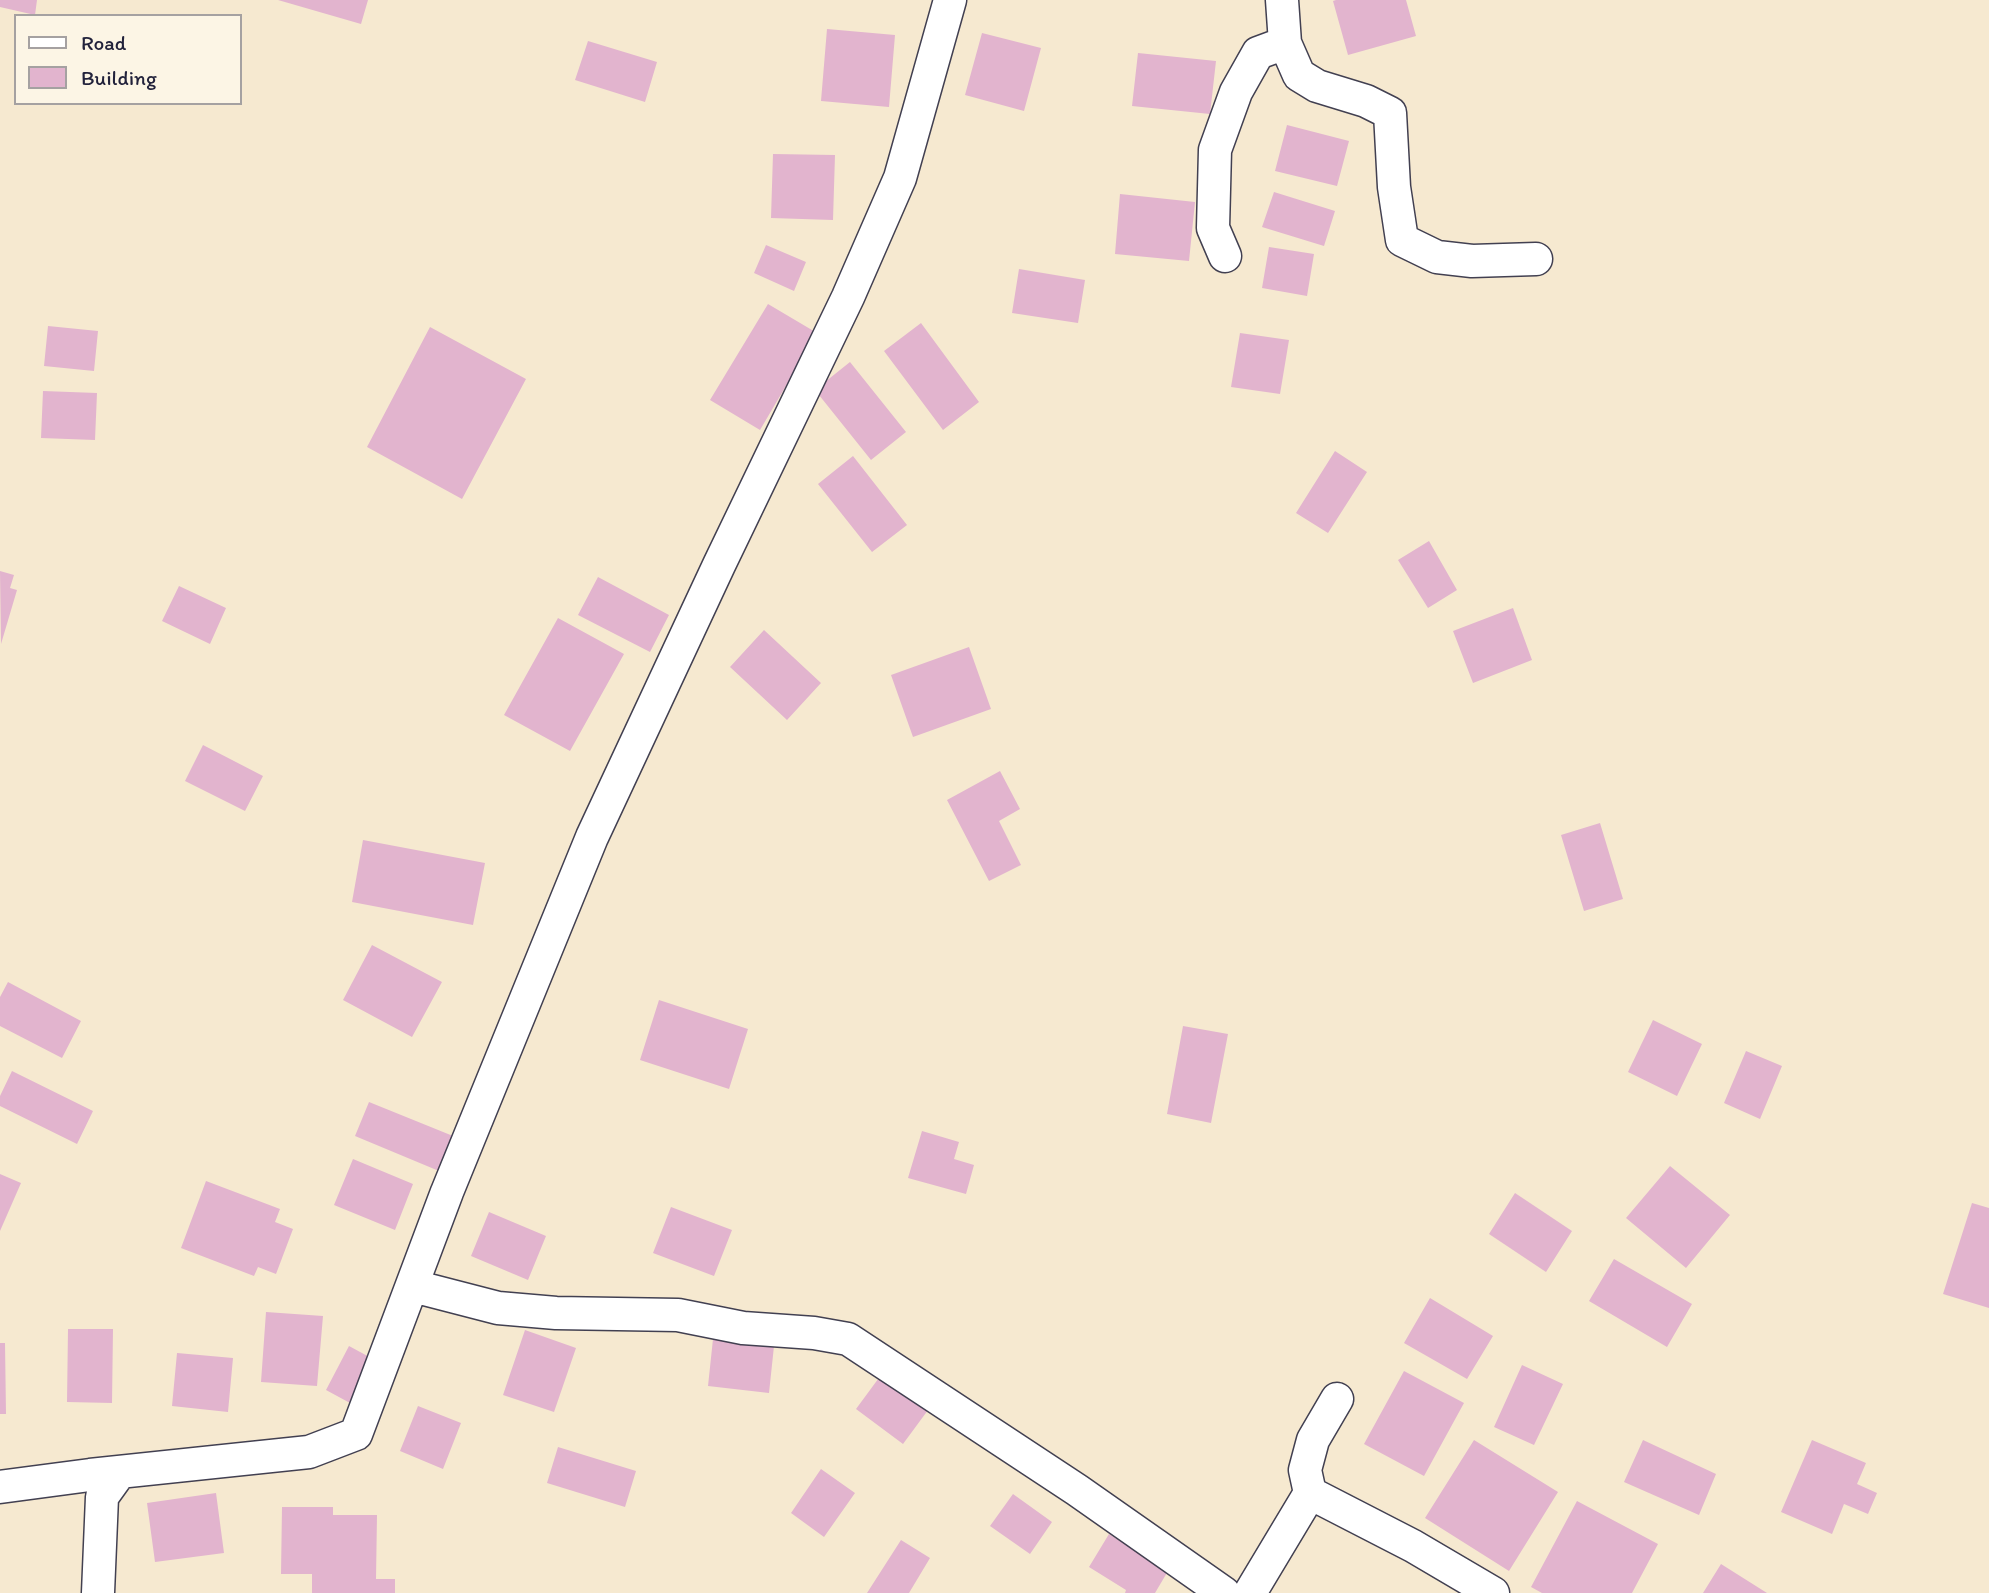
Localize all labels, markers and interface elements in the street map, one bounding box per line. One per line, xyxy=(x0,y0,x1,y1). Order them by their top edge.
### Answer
legend xyxy=(14,14,242,105)
text: Road xyxy=(81,30,126,55)
text: Building xyxy=(81,65,157,90)

